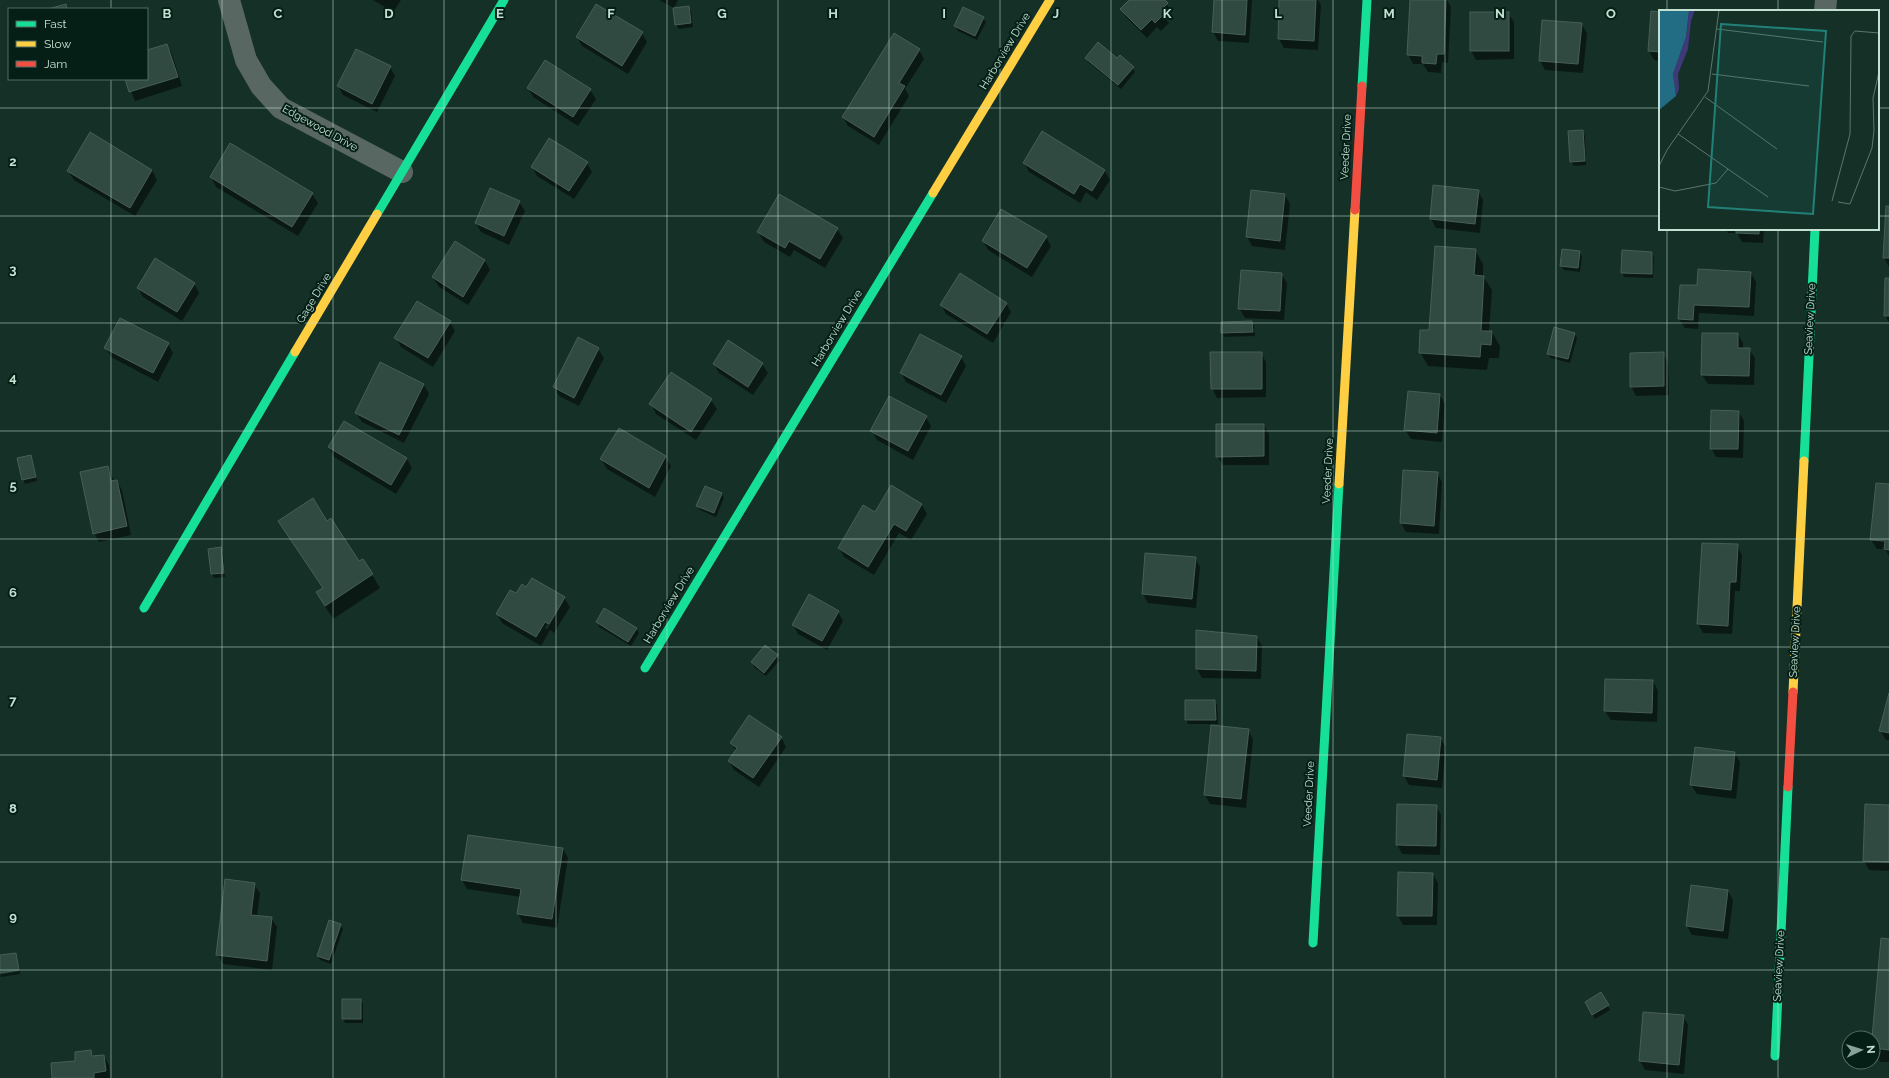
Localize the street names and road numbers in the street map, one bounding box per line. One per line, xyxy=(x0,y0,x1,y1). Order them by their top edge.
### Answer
street label: Harborview Drive xyxy=(977,10,1033,92)
street label: Edgewood Drive xyxy=(280,102,360,154)
street label: Veeder Drive xyxy=(1338,113,1354,180)
street label: Gage Drive xyxy=(294,270,334,325)
street label: Seaview Drive xyxy=(1802,283,1818,355)
street label: Harborview Drive xyxy=(809,287,865,369)
street label: Veeder Drive xyxy=(1320,437,1336,504)
street label: Harborview Drive xyxy=(641,564,697,646)
street label: Seaview Drive xyxy=(1787,606,1803,678)
street label: Veeder Drive xyxy=(1301,760,1317,827)
street label: Seaview Drive xyxy=(1771,930,1787,1002)

